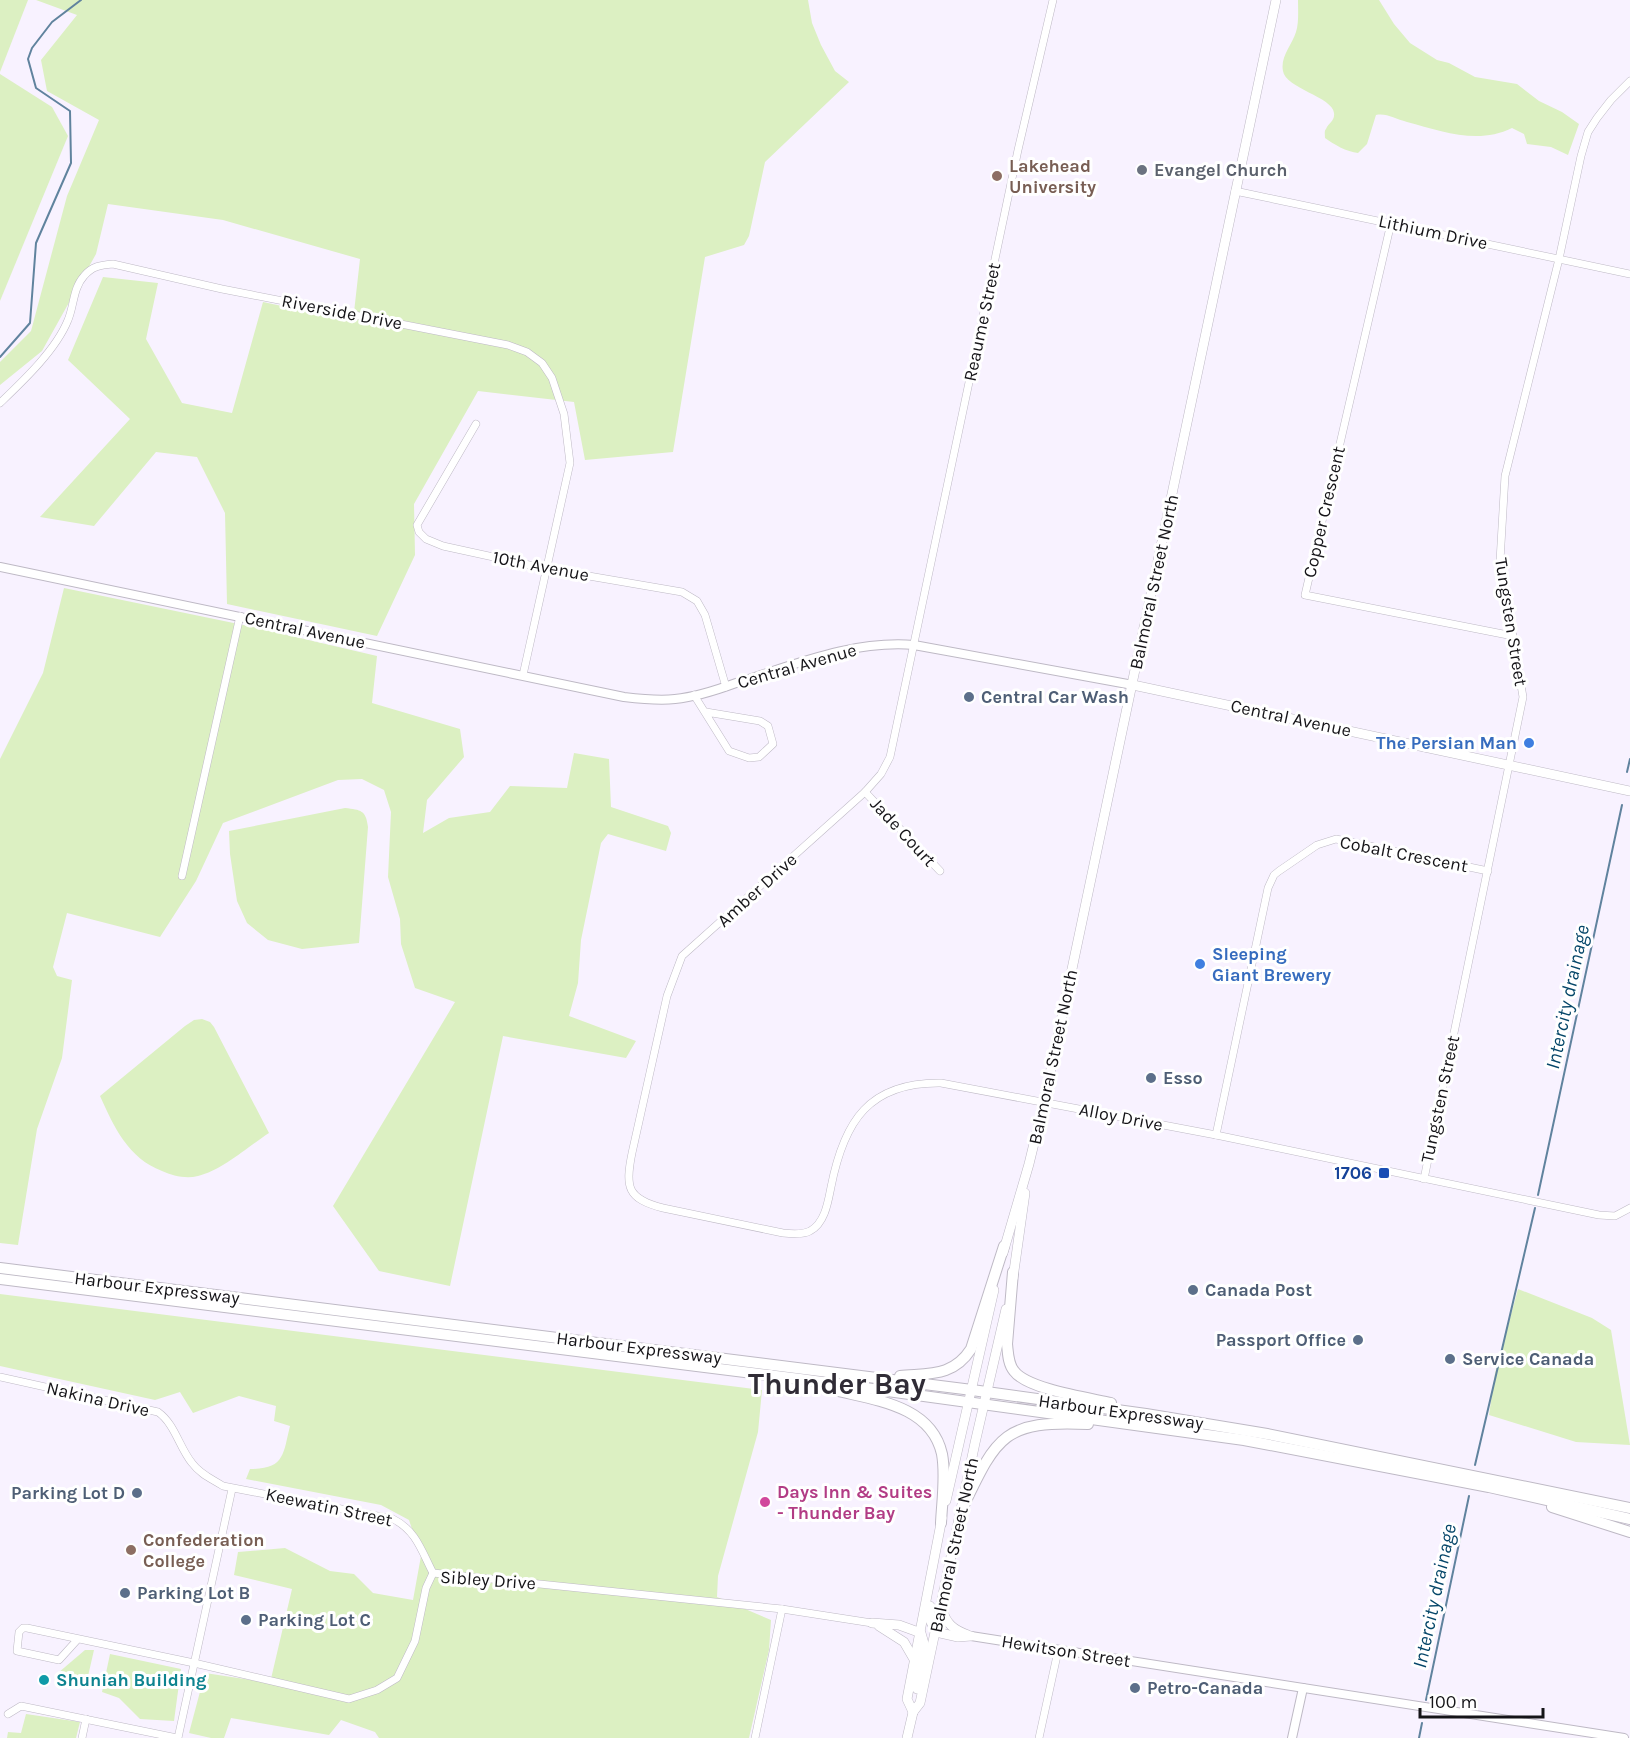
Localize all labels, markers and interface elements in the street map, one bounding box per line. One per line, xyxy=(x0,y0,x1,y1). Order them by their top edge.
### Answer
place label: Lakehead University xyxy=(1009,155,1096,198)
place label: Evangel Church xyxy=(1154,159,1287,181)
marker: Evangel Church xyxy=(1135,163,1149,177)
marker: Lakehead University xyxy=(990,169,1004,183)
street label: Lithium Drive xyxy=(1377,210,1489,254)
street label: Reaume Street xyxy=(959,260,1005,383)
street label: Riverside Drive xyxy=(280,290,404,334)
street label: Copper Crescent xyxy=(1298,444,1350,580)
street label: Balmoral Street North xyxy=(1125,492,1183,672)
street label: 10th Avenue xyxy=(491,546,591,586)
street label: Tungsten Street xyxy=(1490,556,1532,688)
street label: Central Avenue xyxy=(243,606,367,654)
street label: Central Avenue xyxy=(735,638,859,694)
place label: Central Car Wash xyxy=(981,686,1129,708)
marker: Central Car Wash xyxy=(962,690,976,704)
street label: Central Avenue xyxy=(1229,694,1353,742)
place label: The Persian Man xyxy=(1376,732,1517,754)
marker: The Persian Man xyxy=(1522,736,1536,750)
street label: Jade Court xyxy=(865,793,941,871)
street label: Cobalt Crescent xyxy=(1338,831,1470,877)
street label: Amber Drive xyxy=(713,848,801,932)
water label: Intercity drainage xyxy=(1541,923,1594,1071)
place label: Sleeping Giant Brewery xyxy=(1212,943,1331,986)
marker: Sleeping Giant Brewery xyxy=(1193,957,1207,971)
street label: Balmoral Street North xyxy=(1024,967,1082,1147)
street label: Tungsten Street xyxy=(1416,1033,1464,1165)
place label: Esso xyxy=(1163,1067,1203,1089)
marker: Esso xyxy=(1144,1071,1158,1085)
street label: Alloy Drive xyxy=(1077,1098,1165,1136)
place label: 1706 xyxy=(1334,1162,1372,1184)
marker: 1706 xyxy=(1377,1166,1391,1180)
street label: Harbour Expressway xyxy=(73,1267,242,1309)
place label: Canada Post xyxy=(1205,1279,1312,1301)
marker: Canada Post xyxy=(1186,1283,1200,1297)
street label: Harbour Expressway xyxy=(555,1327,724,1369)
place label: Passport Office xyxy=(1216,1329,1346,1351)
marker: Passport Office xyxy=(1351,1333,1365,1347)
place label: Service Canada xyxy=(1462,1348,1594,1370)
marker: Service Canada xyxy=(1443,1352,1457,1366)
district label: Thunder Bay xyxy=(748,1366,926,1402)
street label: Nakina Drive xyxy=(44,1376,152,1422)
street label: Harbour Expressway xyxy=(1037,1390,1206,1435)
street label: Balmoral Street North xyxy=(925,1455,983,1635)
place label: Days Inn & Suites - Thunder Bay xyxy=(777,1481,932,1524)
place label: Parking Lot D xyxy=(11,1482,125,1504)
street label: Keewatin Street xyxy=(264,1483,395,1531)
marker: Parking Lot D xyxy=(130,1486,144,1500)
marker: Days Inn & Suites - Thunder Bay xyxy=(758,1495,772,1509)
water label: Intercity drainage xyxy=(1408,1522,1461,1670)
place label: Confederation College xyxy=(143,1529,265,1572)
marker: Confederation College xyxy=(124,1543,138,1557)
street label: Sibley Drive xyxy=(439,1566,537,1594)
place label: Parking Lot B xyxy=(137,1582,250,1604)
marker: Parking Lot B xyxy=(118,1586,132,1600)
place label: Parking Lot C xyxy=(258,1609,371,1631)
marker: Parking Lot C xyxy=(239,1613,253,1627)
street label: Hewitson Street xyxy=(1000,1630,1132,1672)
place label: Shuniah Building xyxy=(56,1669,207,1691)
marker: Shuniah Building xyxy=(37,1673,51,1687)
place label: Petro-Canada xyxy=(1147,1677,1263,1699)
marker: Petro-Canada xyxy=(1128,1681,1142,1695)
scale bar xyxy=(1420,1681,1543,1719)
text: 100 m xyxy=(1429,1691,1477,1713)

